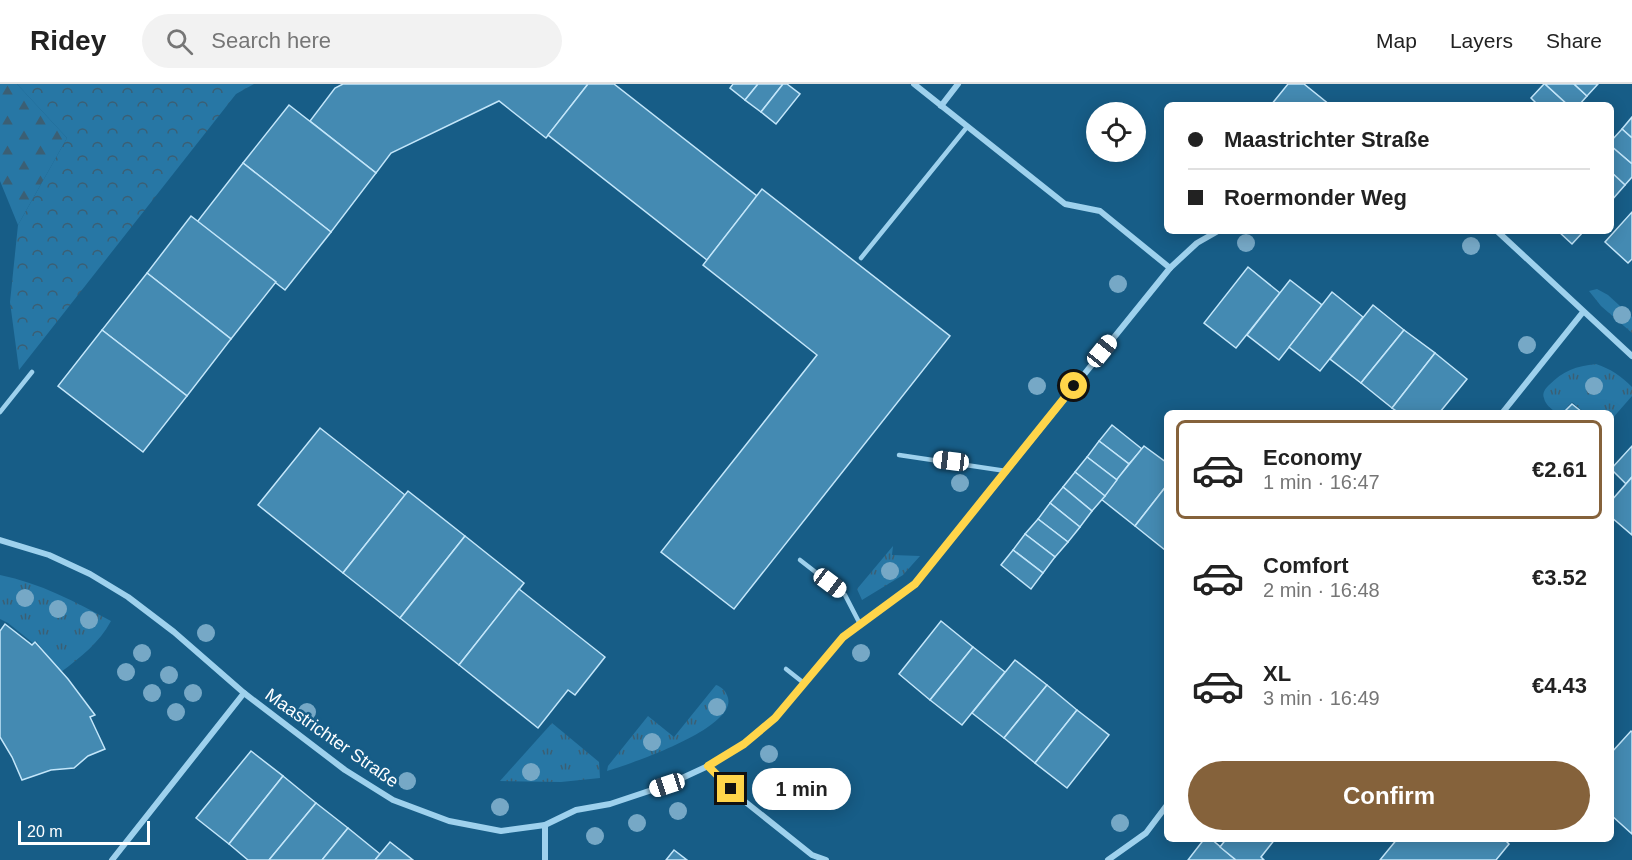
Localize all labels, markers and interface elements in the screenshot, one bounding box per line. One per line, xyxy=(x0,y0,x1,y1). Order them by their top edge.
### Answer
search box xyxy=(142,14,562,68)
text: Ridey xyxy=(30,25,106,56)
icon: search xyxy=(163,25,196,58)
text: Search here xyxy=(211,28,331,53)
text: Map xyxy=(1376,29,1417,52)
text: Layers xyxy=(1450,29,1513,52)
text: Share xyxy=(1546,29,1602,52)
map controls xyxy=(1086,102,1146,162)
button: locate xyxy=(1086,102,1146,162)
text: Maastrichter Straße xyxy=(1224,127,1429,152)
text: Roermonder Weg xyxy=(1224,185,1407,210)
car xyxy=(1084,331,1120,371)
route start xyxy=(1060,372,1087,399)
icon: car xyxy=(1191,443,1245,497)
text: Economy xyxy=(1263,445,1362,470)
car xyxy=(932,450,970,472)
text: €2.61 xyxy=(1532,457,1587,482)
text: 1 min · 16:47 xyxy=(1263,471,1380,493)
icon: car xyxy=(1191,551,1245,605)
text: Comfort xyxy=(1263,553,1349,578)
car xyxy=(810,565,850,601)
text: €3.52 xyxy=(1532,565,1587,590)
text: 2 min · 16:48 xyxy=(1263,579,1380,601)
icon: car xyxy=(1191,659,1245,713)
text: XL xyxy=(1263,661,1291,686)
text: €4.43 xyxy=(1532,673,1587,698)
street label: Maastrichter Straße xyxy=(262,684,402,792)
text: 3 min · 16:49 xyxy=(1263,687,1380,709)
button: Confirm xyxy=(1188,761,1590,830)
callout: 1 min xyxy=(752,768,851,810)
car xyxy=(647,771,687,799)
route end xyxy=(717,775,744,802)
text: 1 min xyxy=(775,778,828,800)
scale bar xyxy=(18,818,150,846)
text: 20 m xyxy=(27,823,63,840)

